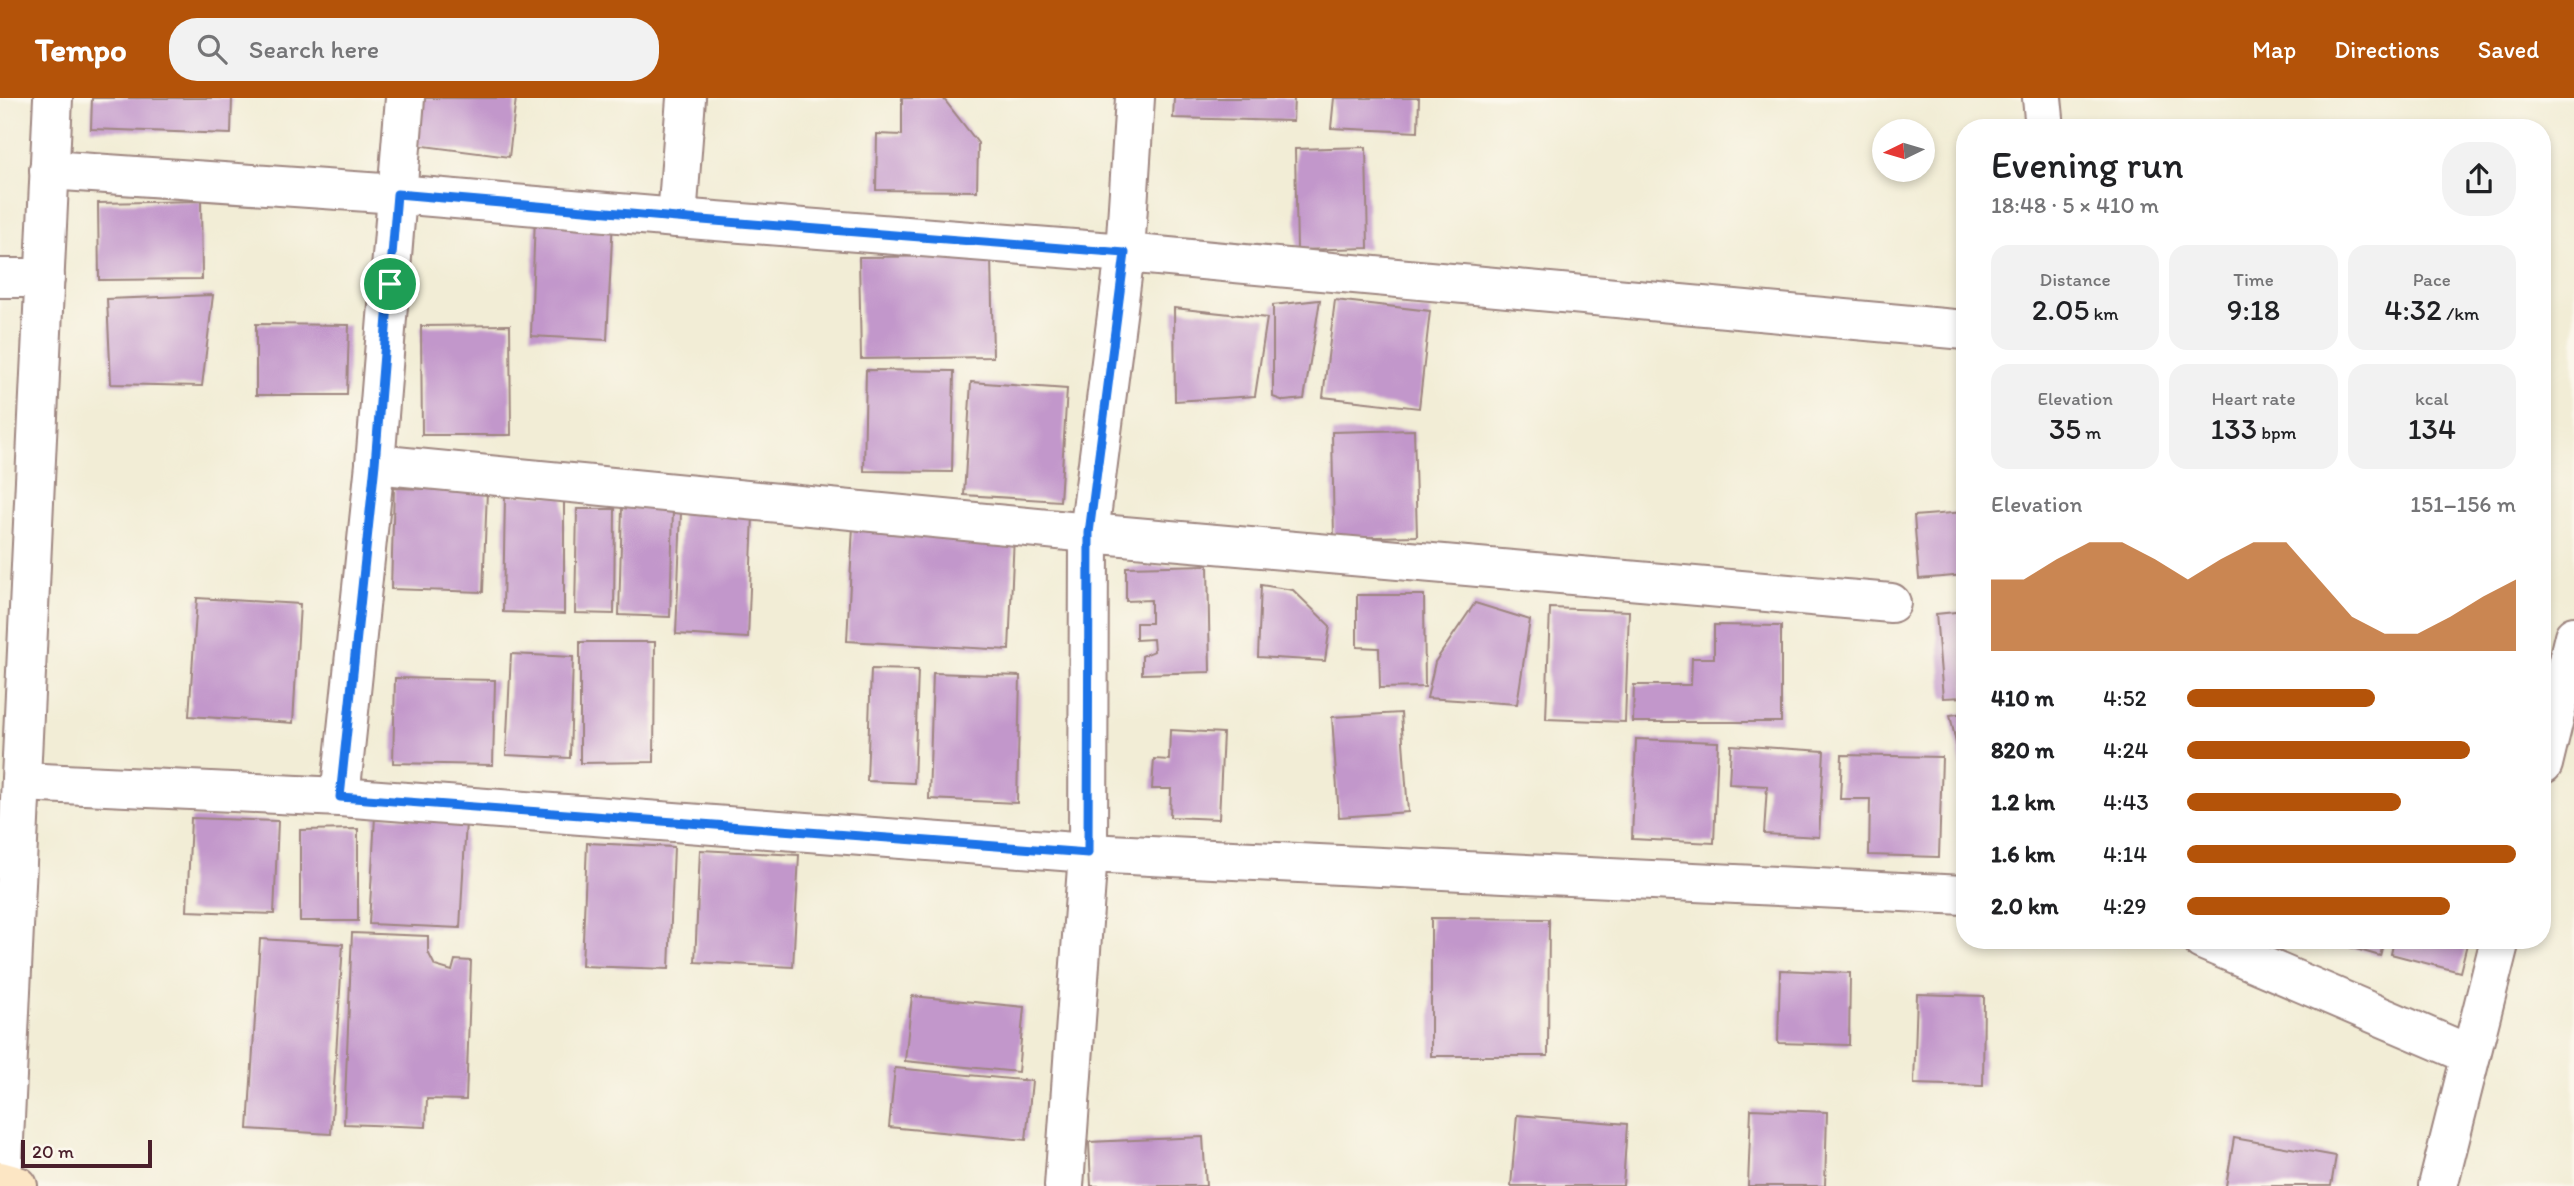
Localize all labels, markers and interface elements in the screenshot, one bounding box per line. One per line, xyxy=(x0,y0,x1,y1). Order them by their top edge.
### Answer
search box xyxy=(169,18,659,81)
text: Tempo xyxy=(35,30,127,69)
icon: search xyxy=(193,30,231,68)
text: Search here xyxy=(249,33,379,65)
text: Map xyxy=(2252,35,2296,64)
text: Directions xyxy=(2334,35,2440,64)
text: Saved xyxy=(2478,35,2539,64)
north arrow xyxy=(1872,119,1936,182)
map controls xyxy=(1872,119,1935,182)
text: Evening run xyxy=(1991,142,2184,188)
button: share xyxy=(2442,142,2516,216)
text: 18:48 · 5 × 410 m xyxy=(1991,191,2159,219)
pin xyxy=(360,254,420,314)
icon: arrive xyxy=(371,265,409,303)
text: Distance xyxy=(2040,268,2111,291)
text: Time xyxy=(2233,268,2274,291)
text: Pace xyxy=(2413,268,2451,291)
text: 2.05 xyxy=(2032,291,2089,328)
text: 9:18 xyxy=(2227,291,2280,328)
text: 4:32 xyxy=(2384,291,2442,328)
text: km xyxy=(2089,302,2119,325)
text: /km xyxy=(2442,302,2479,325)
text: Elevation xyxy=(2037,387,2113,410)
text: Heart rate xyxy=(2211,387,2296,410)
text: kcal xyxy=(2415,387,2449,410)
text: 35 xyxy=(2049,410,2081,447)
text: 133 xyxy=(2210,410,2257,447)
text: 134 xyxy=(2408,410,2456,447)
text: m xyxy=(2081,421,2101,444)
text: bpm xyxy=(2257,421,2297,444)
text: Elevation xyxy=(1991,490,2082,518)
text: 151–156 m xyxy=(2410,490,2516,518)
text: 410 m xyxy=(1991,684,2054,712)
text: 4:52 xyxy=(2103,684,2147,712)
text: 820 m xyxy=(1991,736,2054,764)
text: 4:24 xyxy=(2103,736,2148,764)
text: 1.2 km xyxy=(1991,788,2055,816)
text: 4:43 xyxy=(2103,788,2149,816)
text: 1.6 km xyxy=(1991,840,2055,868)
text: 4:14 xyxy=(2103,840,2147,868)
text: 2.0 km xyxy=(1991,892,2059,920)
text: 4:29 xyxy=(2103,892,2147,920)
scale bar xyxy=(21,1137,152,1169)
text: 20 m xyxy=(32,1140,74,1163)

